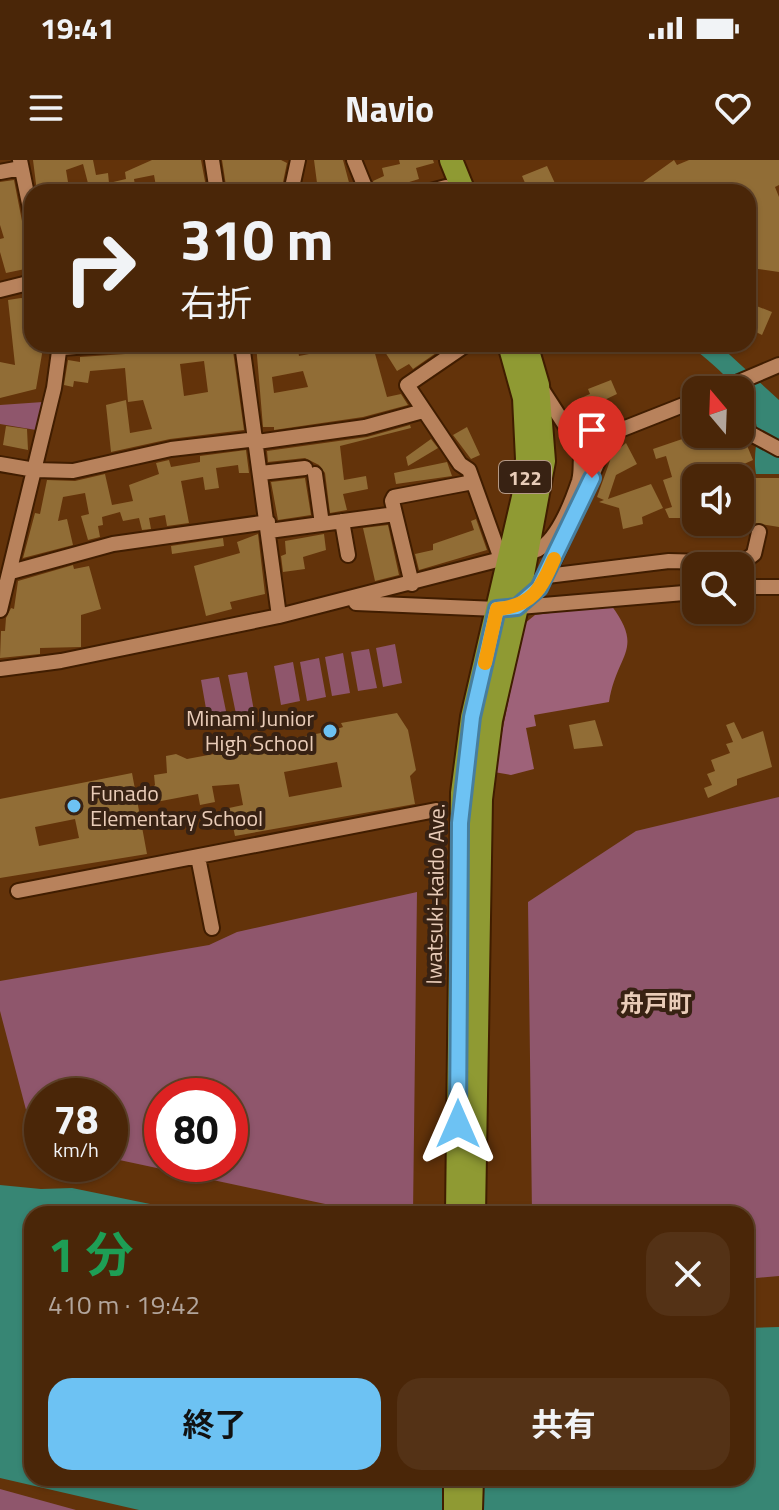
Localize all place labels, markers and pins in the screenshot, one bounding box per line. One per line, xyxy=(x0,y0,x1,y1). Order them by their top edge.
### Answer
pin xyxy=(558,396,626,478)
place label: Minami Junior High School xyxy=(186,701,314,760)
marker: Minami Junior High School xyxy=(321,722,339,740)
place label: Funado Elementary School xyxy=(90,776,263,835)
marker: Funado Elementary School xyxy=(65,797,83,815)

